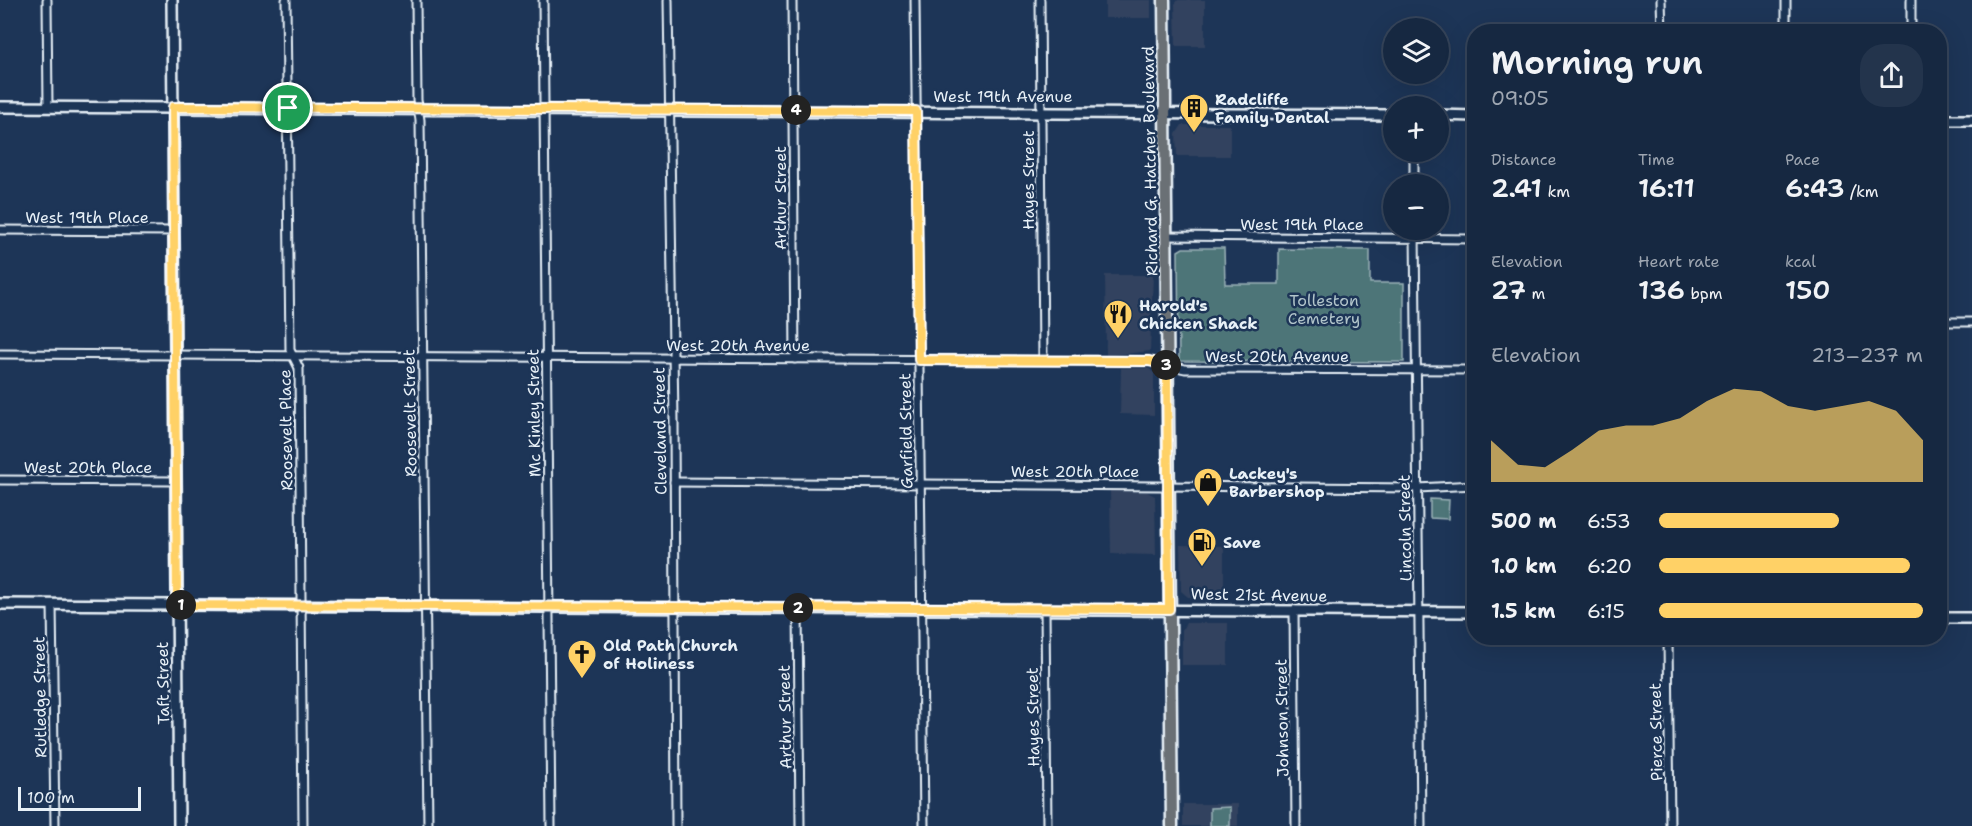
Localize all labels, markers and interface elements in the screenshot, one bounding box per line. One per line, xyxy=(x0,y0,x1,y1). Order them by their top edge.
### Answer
map controls xyxy=(1383,18,1449,240)
button: layers xyxy=(1383,18,1449,84)
text: Morning run xyxy=(1491,40,1703,85)
button: share xyxy=(1860,44,1923,107)
street label: Richard G. Hatcher Boulevard xyxy=(1137,46,1163,276)
pin xyxy=(262,82,313,133)
text: 09:05 xyxy=(1491,85,1549,111)
street label: West 19th Avenue xyxy=(933,86,1073,107)
place label: Radcliffe Family Dental xyxy=(1215,89,1330,128)
icon: arrive xyxy=(271,91,304,124)
building icon: Radcliffe Family Dental xyxy=(1178,92,1210,134)
pin: 4 xyxy=(781,95,811,125)
button: + xyxy=(1383,96,1449,162)
text: 4 xyxy=(790,99,802,120)
street label: Hayes Street xyxy=(1018,130,1039,230)
street label: Arthur Street xyxy=(770,146,791,250)
text: Distance xyxy=(1491,149,1557,170)
text: Time xyxy=(1638,149,1675,170)
text: Pace xyxy=(1785,149,1820,170)
text: 2.41 xyxy=(1491,170,1542,205)
text: 16:11 xyxy=(1638,170,1695,205)
text: 6:43 xyxy=(1785,170,1845,205)
button: − xyxy=(1383,174,1449,240)
text: km xyxy=(1542,181,1570,202)
text: /km xyxy=(1845,181,1879,202)
street label: West 19th Place xyxy=(25,207,149,228)
street label: West 19th Place xyxy=(1240,214,1364,235)
text: Elevation xyxy=(1491,251,1563,272)
text: Heart rate xyxy=(1638,251,1720,272)
text: kcal xyxy=(1785,251,1816,272)
text: 27 xyxy=(1491,272,1526,307)
text: 136 xyxy=(1638,272,1685,307)
text: 150 xyxy=(1785,272,1831,307)
text: m xyxy=(1526,283,1545,304)
text: bpm xyxy=(1685,283,1723,304)
park label: Tolleston Cemetery xyxy=(1288,290,1360,329)
place label: Harold's Chicken Shack xyxy=(1139,295,1258,334)
restaurant icon: Harold's Chicken Shack xyxy=(1102,298,1134,340)
street label: West 20th Avenue xyxy=(666,335,810,356)
text: Elevation xyxy=(1491,342,1581,368)
text: 213–237 m xyxy=(1811,342,1923,368)
street label: West 20th Avenue xyxy=(1205,346,1349,367)
street label: Roosevelt Street xyxy=(398,349,422,477)
street label: Mc Kinley Street xyxy=(522,349,546,477)
pin: 3 xyxy=(1151,350,1181,380)
text: 3 xyxy=(1160,354,1172,375)
street label: Cleveland Street xyxy=(648,367,672,495)
street label: Roosevelt Place xyxy=(274,369,298,491)
street label: Garfield Street xyxy=(894,373,918,489)
street label: West 20th Place xyxy=(24,457,152,478)
street label: West 20th Place xyxy=(1011,461,1139,482)
place label: Lackey's Barbershop xyxy=(1229,463,1325,502)
shop icon: Lackey's Barbershop xyxy=(1192,466,1224,508)
street label: Lincoln Street xyxy=(1394,474,1416,582)
text: 500 m xyxy=(1491,508,1557,534)
text: 6:53 xyxy=(1587,508,1631,534)
fuel station icon: Save xyxy=(1186,526,1218,568)
place label: Save xyxy=(1223,532,1262,553)
text: 1.0 km xyxy=(1491,553,1556,579)
text: 6:20 xyxy=(1587,553,1632,579)
street label: West 21st Avenue xyxy=(1191,583,1327,607)
pin: 1 xyxy=(166,590,196,620)
pin: 2 xyxy=(783,593,813,623)
text: 1 xyxy=(177,594,185,615)
text: 2 xyxy=(792,597,804,618)
text: 1.5 km xyxy=(1491,598,1555,624)
text: 6:15 xyxy=(1587,598,1625,624)
place label: Old Path Church of Holiness xyxy=(603,635,738,674)
street label: Rutledge Street xyxy=(28,636,52,758)
church icon: Old Path Church of Holiness xyxy=(566,638,598,680)
street label: Taft Street xyxy=(152,641,174,725)
street label: Johnson Street xyxy=(1270,659,1294,777)
street label: Arthur Street xyxy=(774,665,796,769)
street label: Hayes Street xyxy=(1022,667,1044,767)
street label: Pierce Street xyxy=(1645,683,1667,781)
scale bar xyxy=(18,784,141,812)
text: 100 m xyxy=(27,787,75,808)

